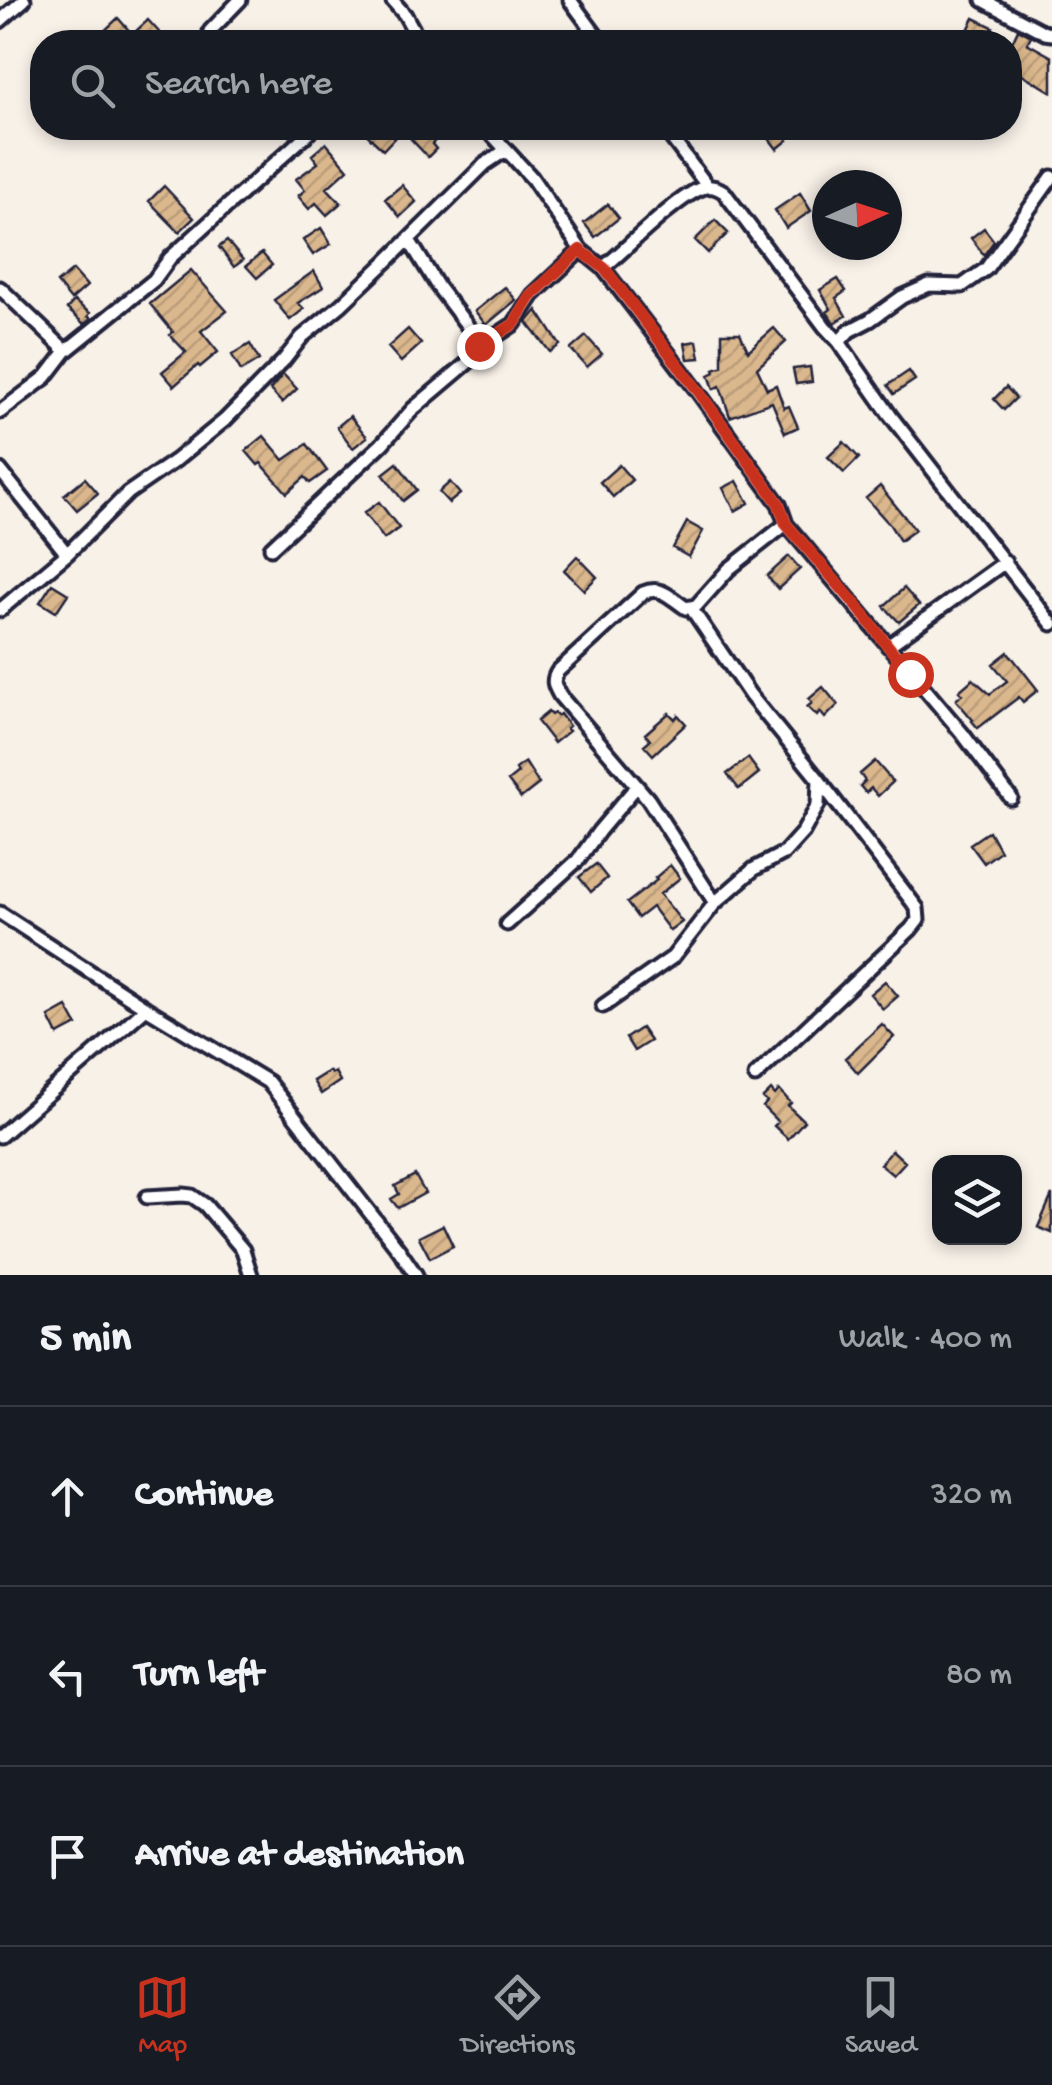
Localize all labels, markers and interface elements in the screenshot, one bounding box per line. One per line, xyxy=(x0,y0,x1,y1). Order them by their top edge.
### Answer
search box xyxy=(30,30,1022,140)
icon: search xyxy=(65,58,120,113)
text: Search here xyxy=(145,63,332,107)
north arrow xyxy=(812,170,902,260)
route end xyxy=(457,324,503,370)
route start xyxy=(888,652,934,698)
map controls xyxy=(932,1155,1022,1245)
button: layers xyxy=(932,1155,1022,1245)
text: 5 min xyxy=(40,1316,131,1365)
text: Walk · 400 m xyxy=(839,1321,1012,1359)
icon: ahead xyxy=(40,1469,95,1524)
text: Continue xyxy=(135,1474,273,1518)
text: 320 m xyxy=(931,1477,1012,1515)
icon: left xyxy=(40,1649,95,1704)
text: Turn left xyxy=(135,1654,263,1698)
text: 80 m xyxy=(946,1657,1012,1695)
icon: arrive xyxy=(40,1829,95,1884)
text: Arrive at destination xyxy=(135,1834,464,1878)
tab: Map xyxy=(135,1970,190,2063)
tab: Directions xyxy=(461,1970,575,2063)
tab: Saved xyxy=(845,1970,917,2063)

